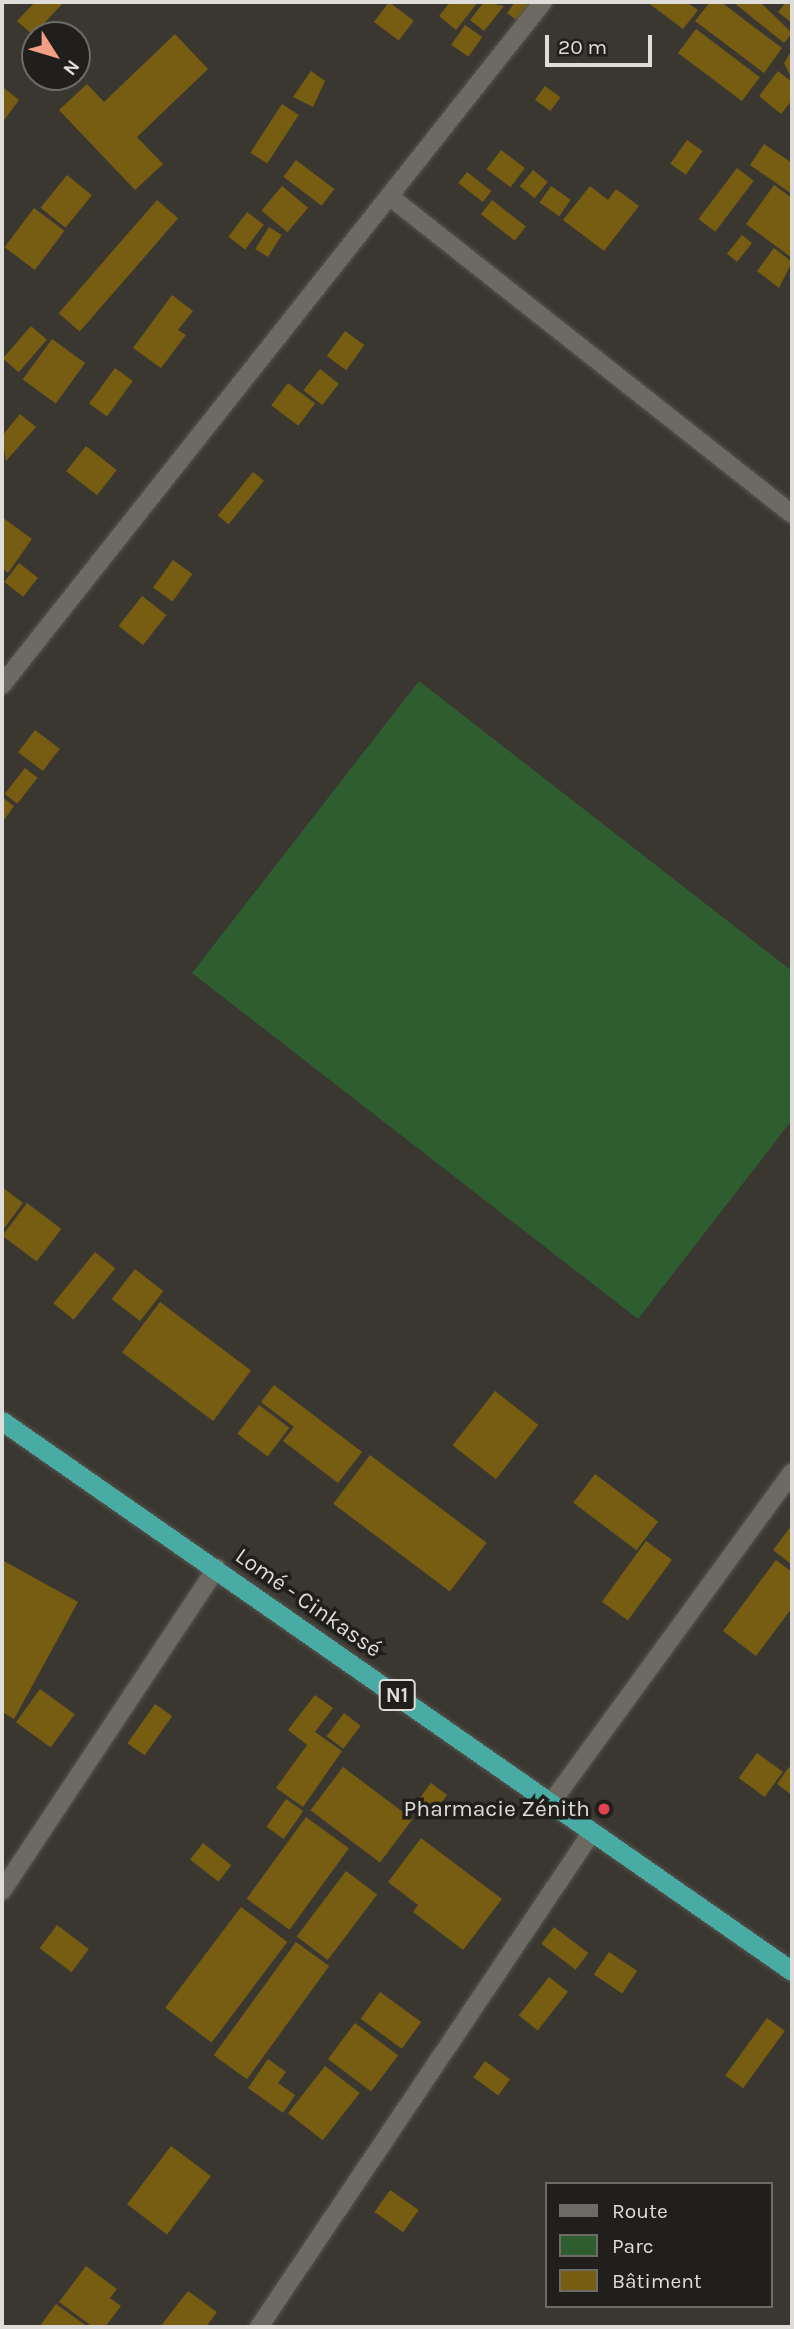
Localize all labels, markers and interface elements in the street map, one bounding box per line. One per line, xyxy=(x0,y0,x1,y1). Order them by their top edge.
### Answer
north arrow xyxy=(21,21,91,91)
scale bar xyxy=(549,21,656,65)
text: 20 m xyxy=(558,35,607,59)
text: N xyxy=(58,55,84,79)
street label: Lomé - Cinkassé xyxy=(230,1542,386,1664)
road number: N1 xyxy=(378,1678,416,1712)
place label: Pharmacie Zénith xyxy=(404,1795,590,1823)
marker: Pharmacie Zénith xyxy=(596,1801,612,1817)
legend xyxy=(546,2182,773,2308)
text: Route xyxy=(612,2199,668,2223)
text: Parc xyxy=(612,2234,654,2258)
text: Bâtiment xyxy=(612,2269,702,2293)

